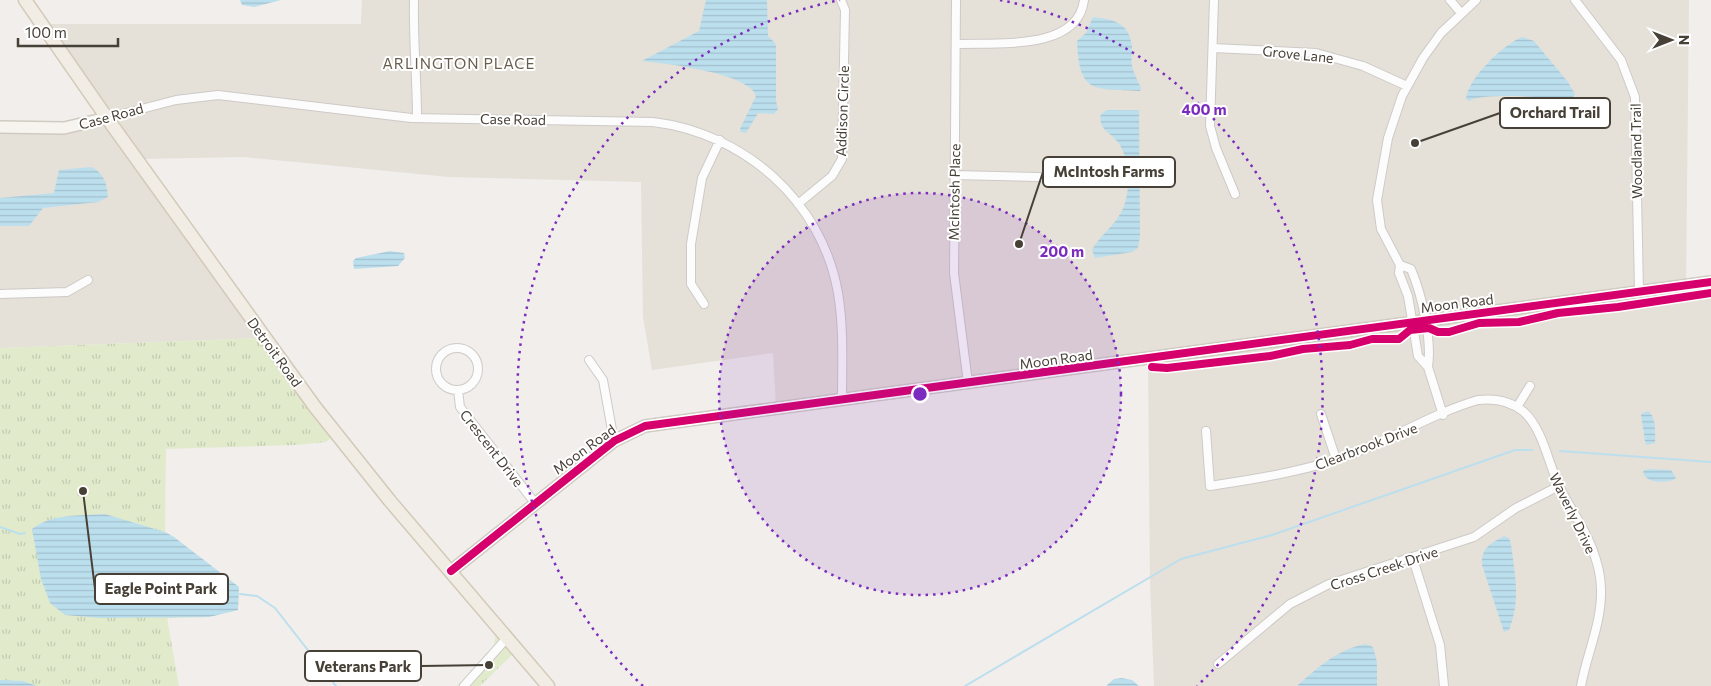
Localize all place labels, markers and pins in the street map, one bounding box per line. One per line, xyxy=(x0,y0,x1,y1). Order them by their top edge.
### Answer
callout: Orchard Trail xyxy=(1500,98,1610,128)
callout: McIntosh Farms xyxy=(1043,157,1175,187)
centre of rings xyxy=(911,385,929,403)
callout: Eagle Point Park xyxy=(95,574,228,604)
callout: Veterans Park xyxy=(305,651,421,681)

